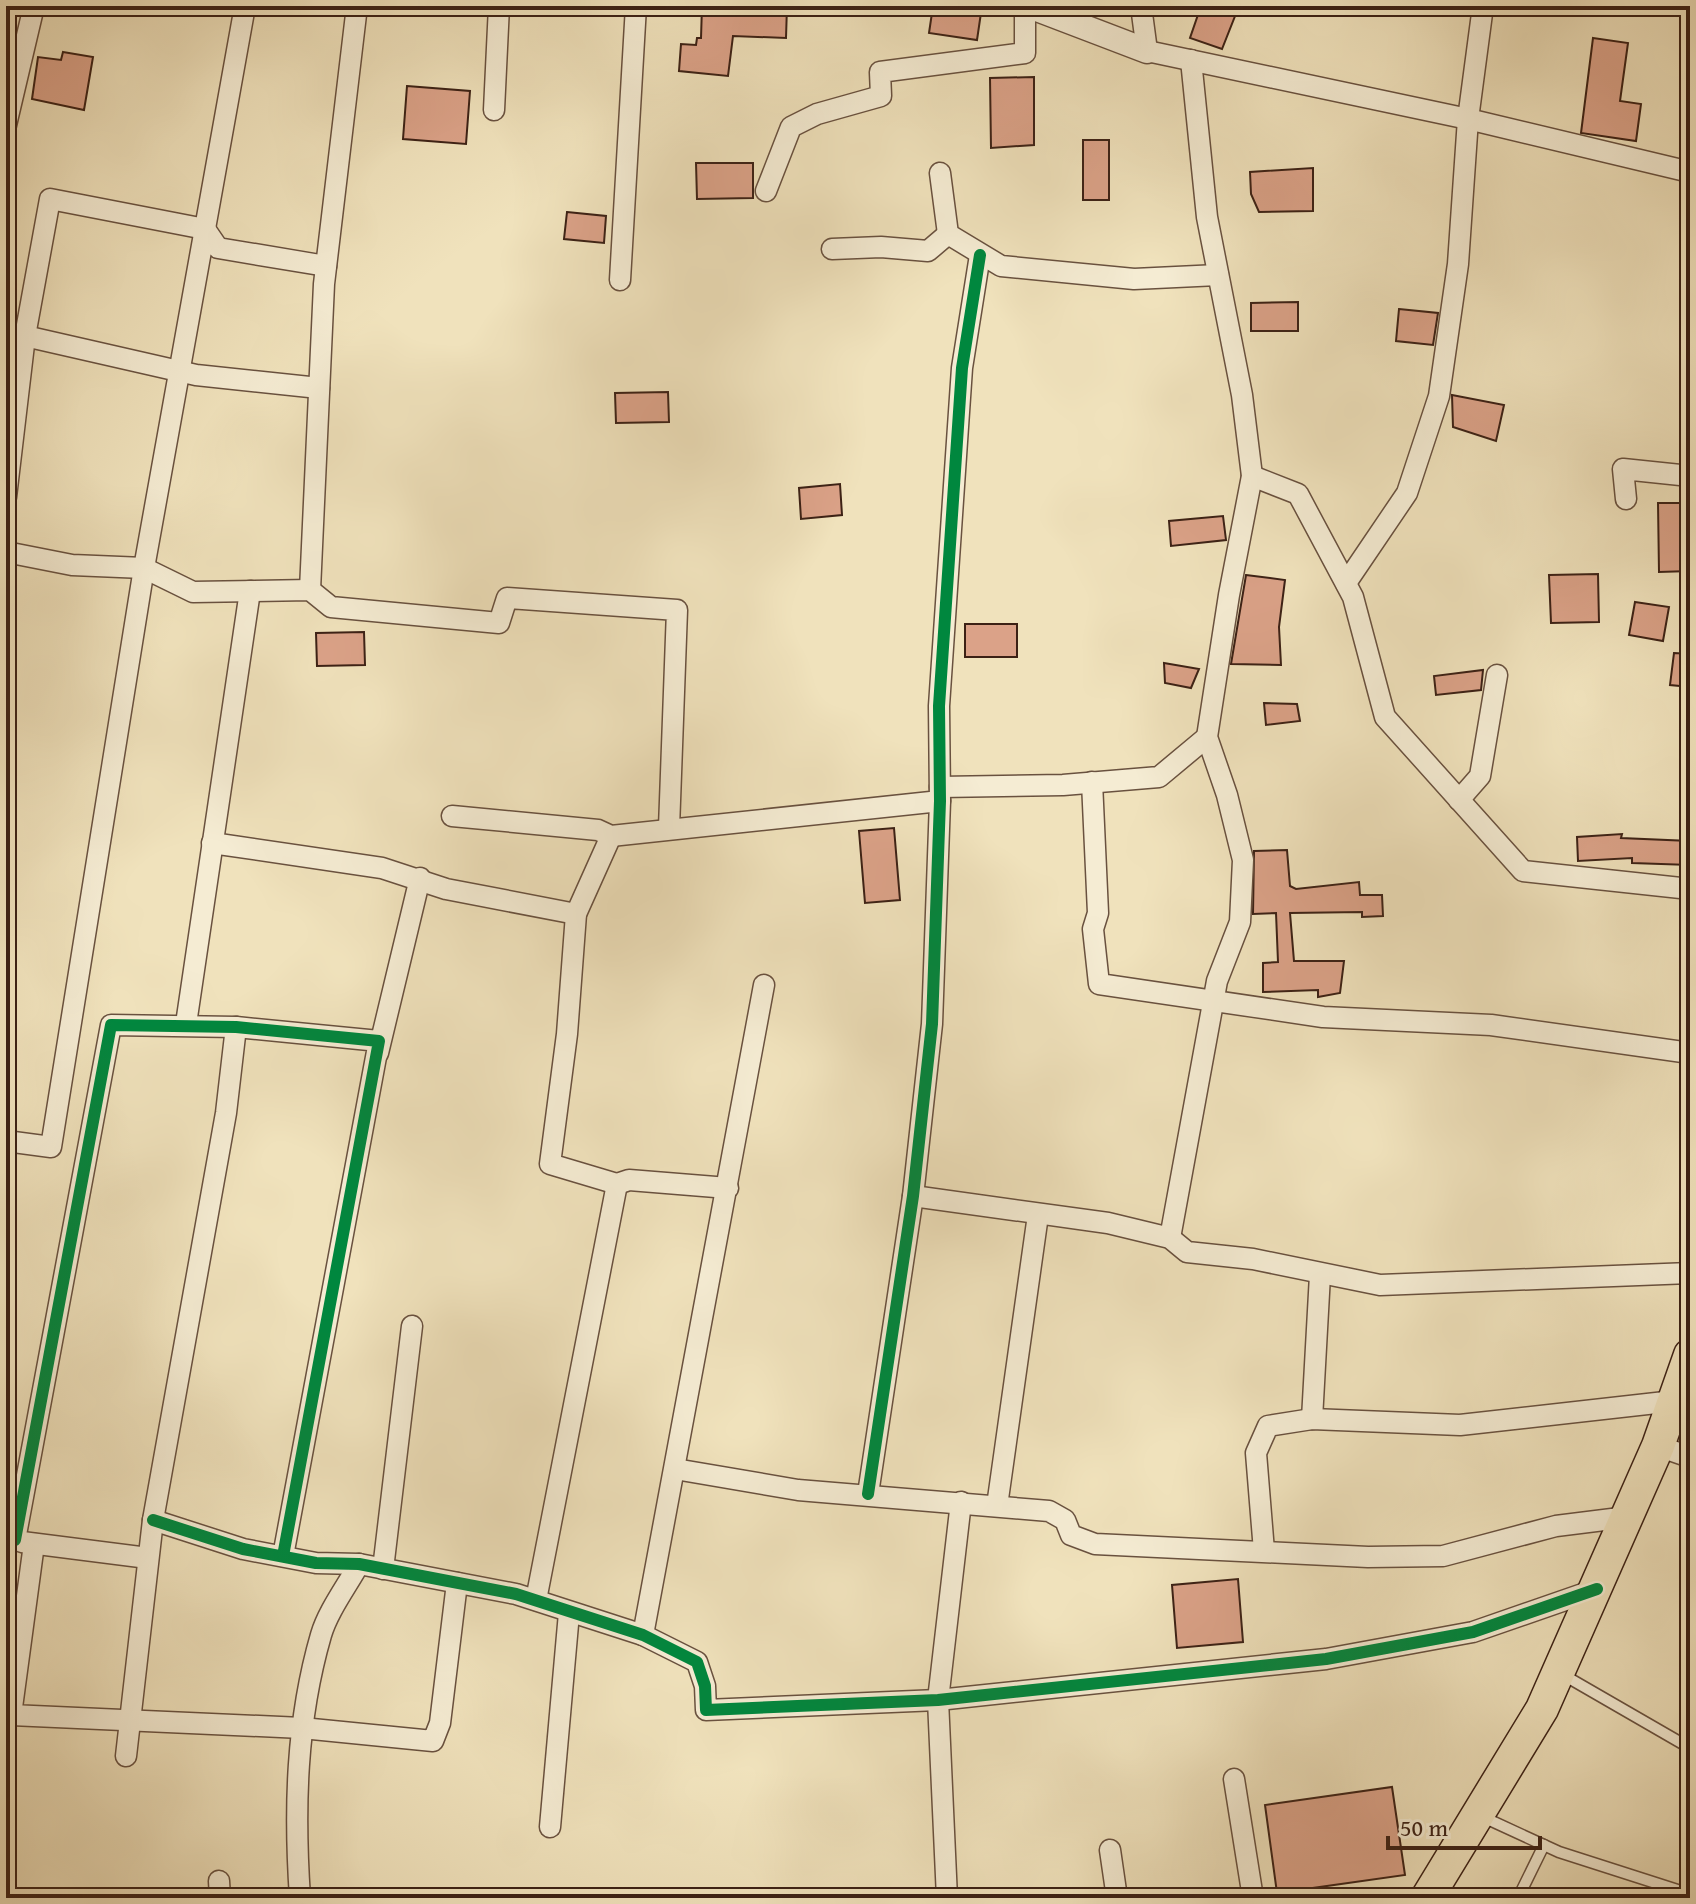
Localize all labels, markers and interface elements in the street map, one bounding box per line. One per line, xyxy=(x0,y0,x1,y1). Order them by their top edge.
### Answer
scale bar xyxy=(1388,1800,1540,1850)
text: 50 m xyxy=(1400,1810,1448,1845)

